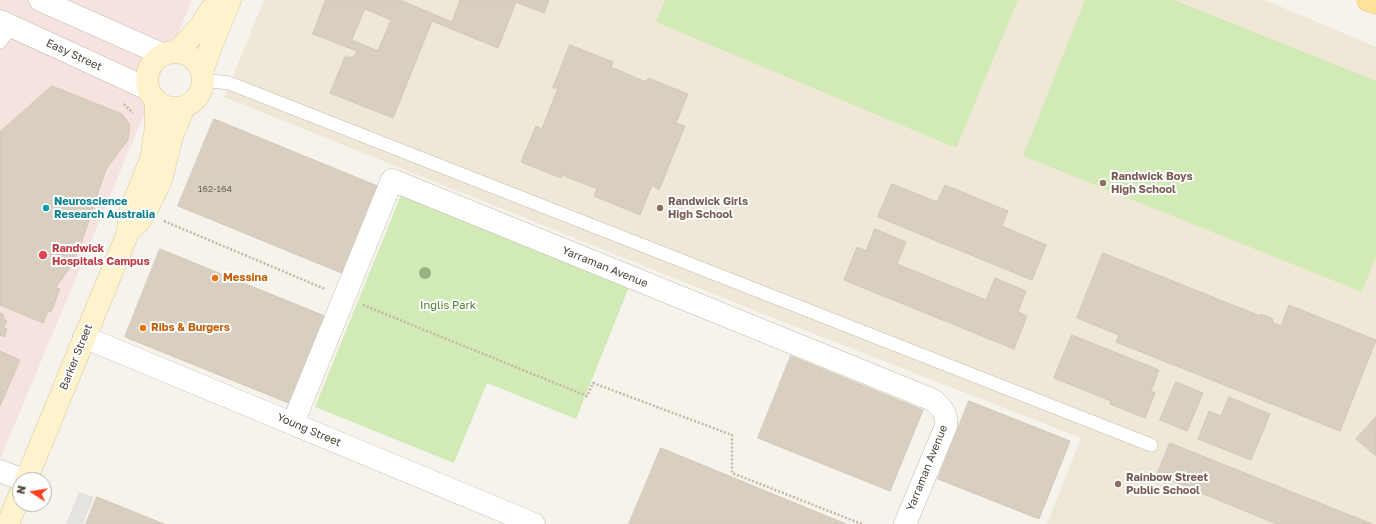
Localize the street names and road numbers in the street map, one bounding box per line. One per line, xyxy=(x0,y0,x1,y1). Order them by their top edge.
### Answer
street label: Easy Street xyxy=(44,36,104,74)
street label: Yarraman Avenue xyxy=(560,244,650,290)
street label: Barker Street xyxy=(57,322,95,392)
street label: Young Street xyxy=(275,411,343,449)
street label: Yarraman Avenue xyxy=(904,423,950,513)

